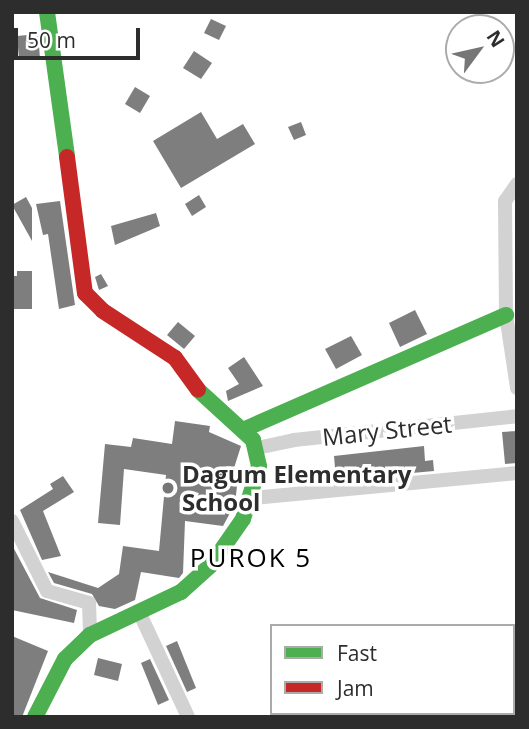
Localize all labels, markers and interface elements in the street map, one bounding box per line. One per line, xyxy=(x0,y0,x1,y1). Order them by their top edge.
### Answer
scale bar xyxy=(18,14,144,58)
north arrow xyxy=(445,14,515,84)
text: N xyxy=(481,25,511,52)
text: 50 m xyxy=(27,26,76,54)
street label: Mary Street xyxy=(321,409,453,451)
place label: Dagum Elementary School xyxy=(182,460,411,516)
marker: Dagum Elementary School xyxy=(160,480,176,496)
district label: PUROK 5 xyxy=(191,542,311,574)
legend xyxy=(270,624,515,715)
text: Fast xyxy=(337,639,377,667)
text: Jam xyxy=(337,674,374,702)

